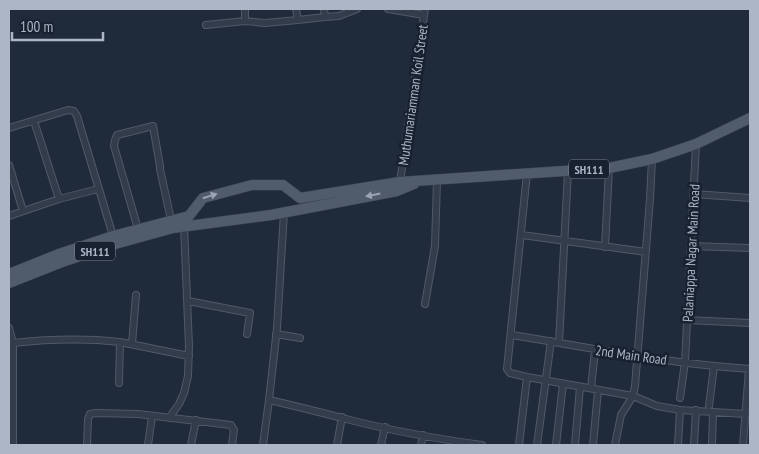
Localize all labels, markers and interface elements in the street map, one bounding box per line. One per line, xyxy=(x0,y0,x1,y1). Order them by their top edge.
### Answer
scale bar xyxy=(12,10,104,42)
text: 100 m xyxy=(20,17,53,36)
street label: Muthumariamman Koil Street xyxy=(394,23,432,166)
road number: SH111 xyxy=(569,160,609,178)
street label: Palaniappa Nagar Main Road xyxy=(678,184,704,322)
one-way arrow xyxy=(203,192,218,200)
one-way arrow xyxy=(365,192,381,200)
road number: SH111 xyxy=(75,242,115,260)
street label: 2nd Main Road xyxy=(594,341,668,369)

